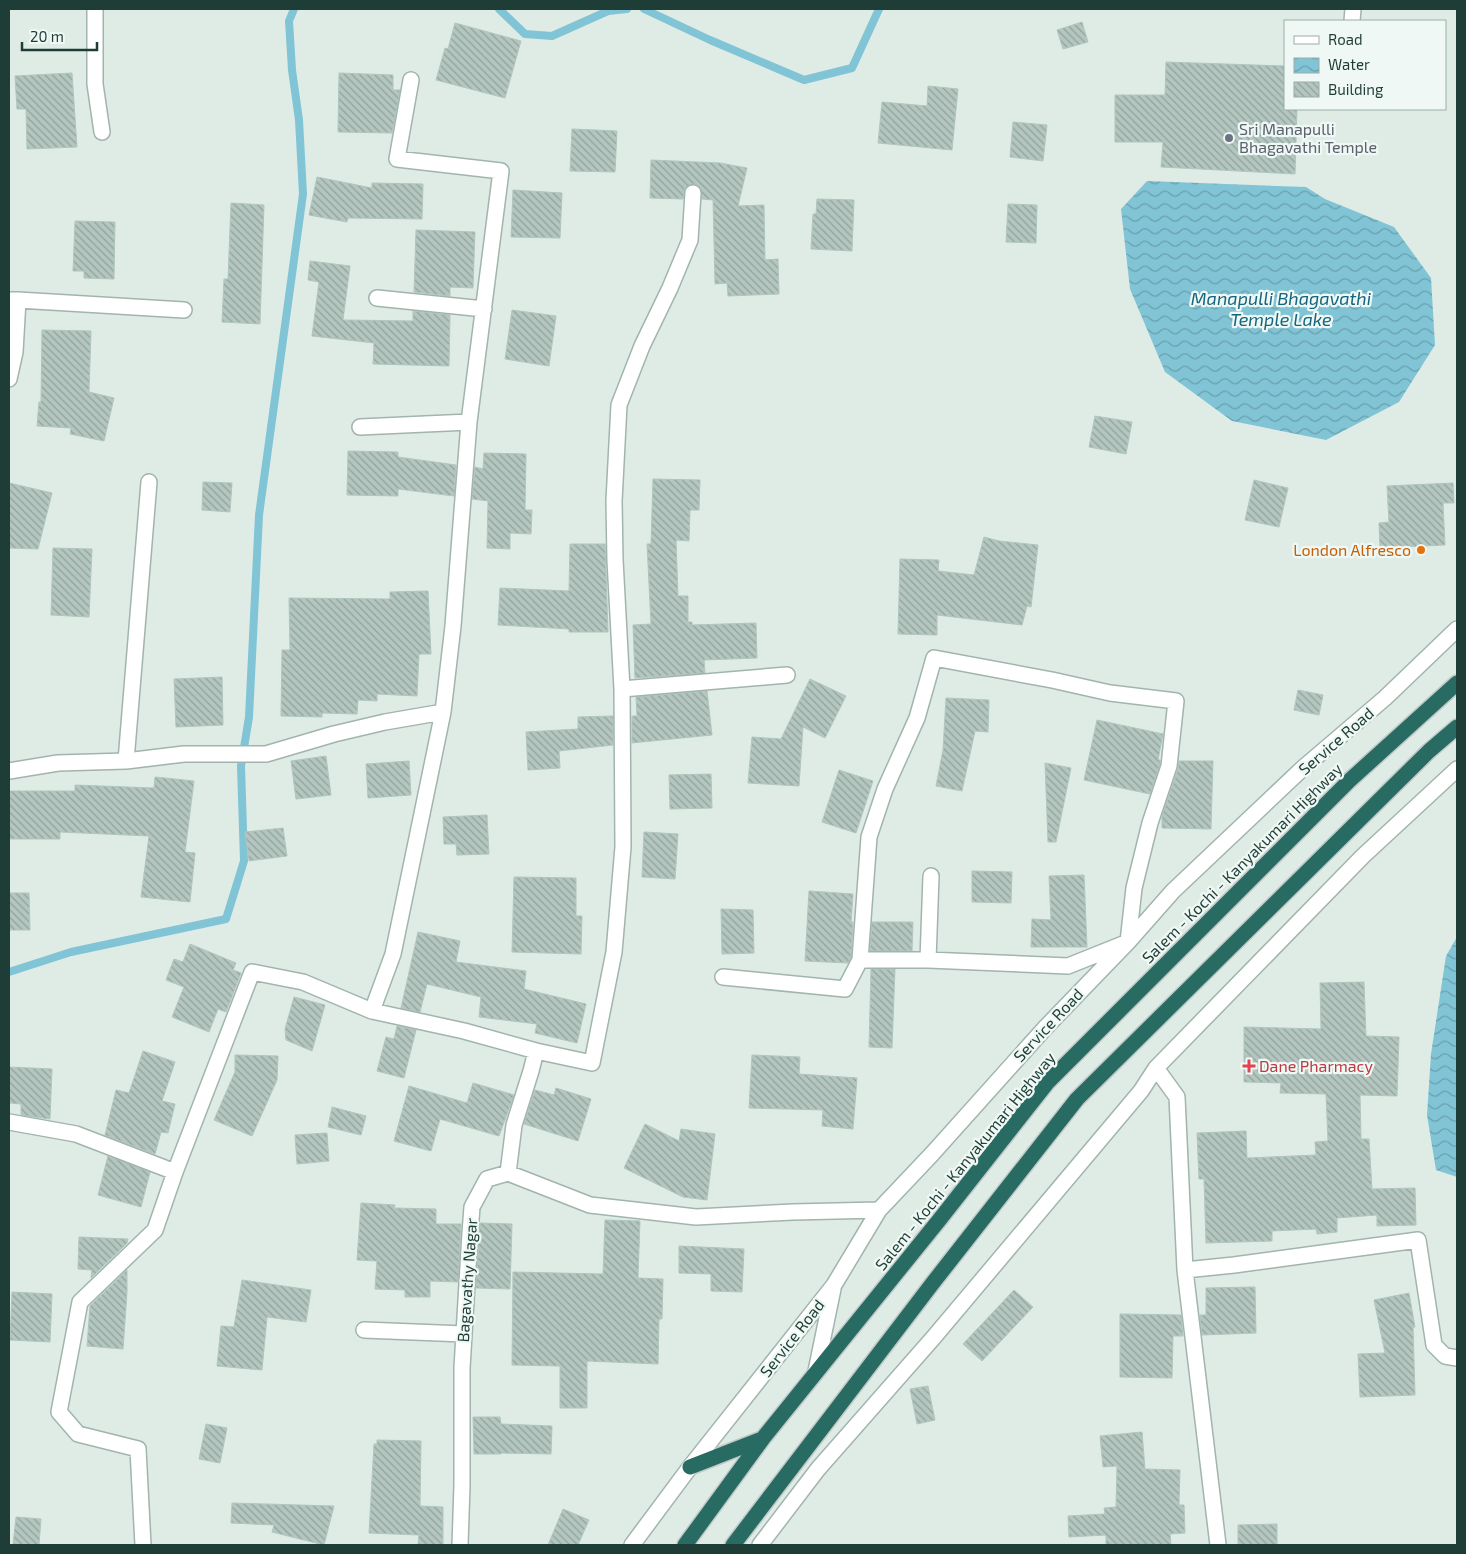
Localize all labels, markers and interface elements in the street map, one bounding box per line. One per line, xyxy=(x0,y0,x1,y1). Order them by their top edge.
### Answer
scale bar xyxy=(22,20,98,52)
legend xyxy=(1284,20,1446,110)
text: 20 m xyxy=(30,27,64,45)
text: Road xyxy=(1328,30,1363,48)
text: Water xyxy=(1328,55,1370,73)
text: Building xyxy=(1328,80,1384,98)
place label: Sri Manapulli Bhagavathi Temple xyxy=(1239,119,1377,156)
marker: Sri Manapulli Bhagavathi Temple xyxy=(1223,132,1235,144)
water label: Manapulli Bhagavathi Temple Lake xyxy=(1191,287,1372,330)
place label: London Alfresco xyxy=(1293,540,1411,559)
marker: London Alfresco xyxy=(1415,544,1427,556)
street label: Service Road xyxy=(1294,703,1377,778)
street label: Salem - Kochi - Kanyakumari Highway xyxy=(1138,758,1346,967)
street label: Service Road xyxy=(1009,984,1086,1065)
street label: Salem - Kochi - Kanyakumari Highway xyxy=(871,1047,1059,1274)
place label: Dane Pharmacy xyxy=(1259,1056,1373,1075)
marker: Dane Pharmacy xyxy=(1243,1060,1255,1072)
street label: Bagavathy Nagar xyxy=(453,1217,480,1343)
street label: Service Road xyxy=(755,1295,828,1380)

